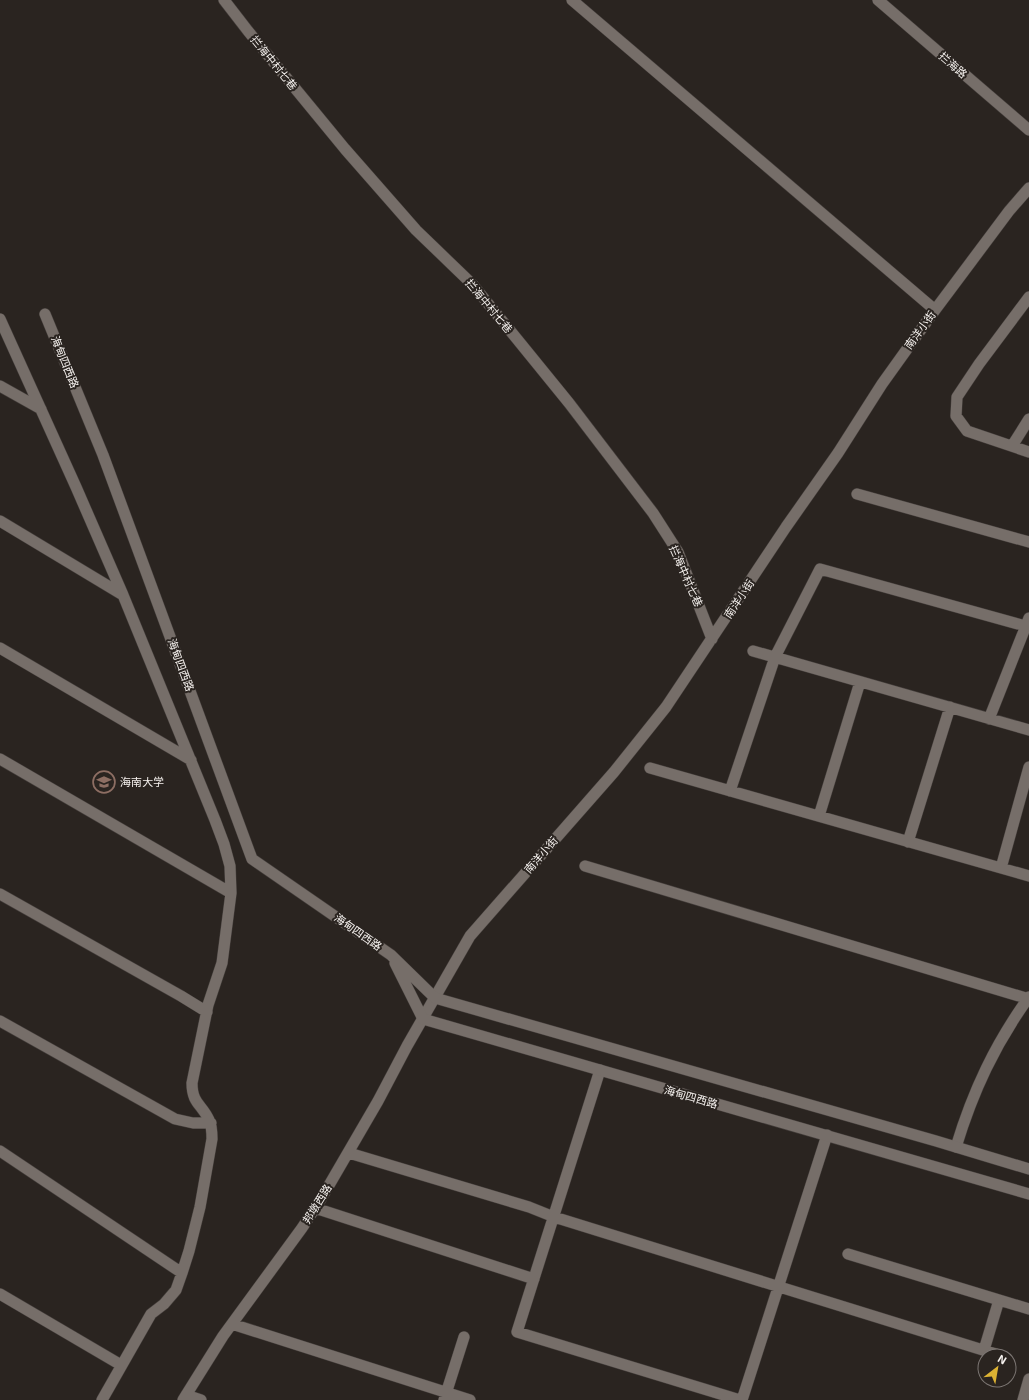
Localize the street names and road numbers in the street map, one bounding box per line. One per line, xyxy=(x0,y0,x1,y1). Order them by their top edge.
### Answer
street label: 拦海中村七巷 xyxy=(249,33,300,92)
street label: 拦海路 xyxy=(937,49,970,80)
street label: 拦海中村七巷 xyxy=(463,276,516,335)
street label: 南洋小街 xyxy=(901,308,938,351)
street label: 海甸四西路 xyxy=(49,334,82,390)
street label: 拦海中村七巷 xyxy=(667,543,706,609)
street label: 南洋小街 xyxy=(721,577,756,621)
street label: 海甸四西路 xyxy=(166,637,197,693)
street label: 南洋小街 xyxy=(521,834,560,876)
street label: 海甸四西路 xyxy=(332,910,385,953)
street label: 海甸四西路 xyxy=(663,1083,719,1110)
street label: 邦墩西路 xyxy=(299,1182,334,1226)

